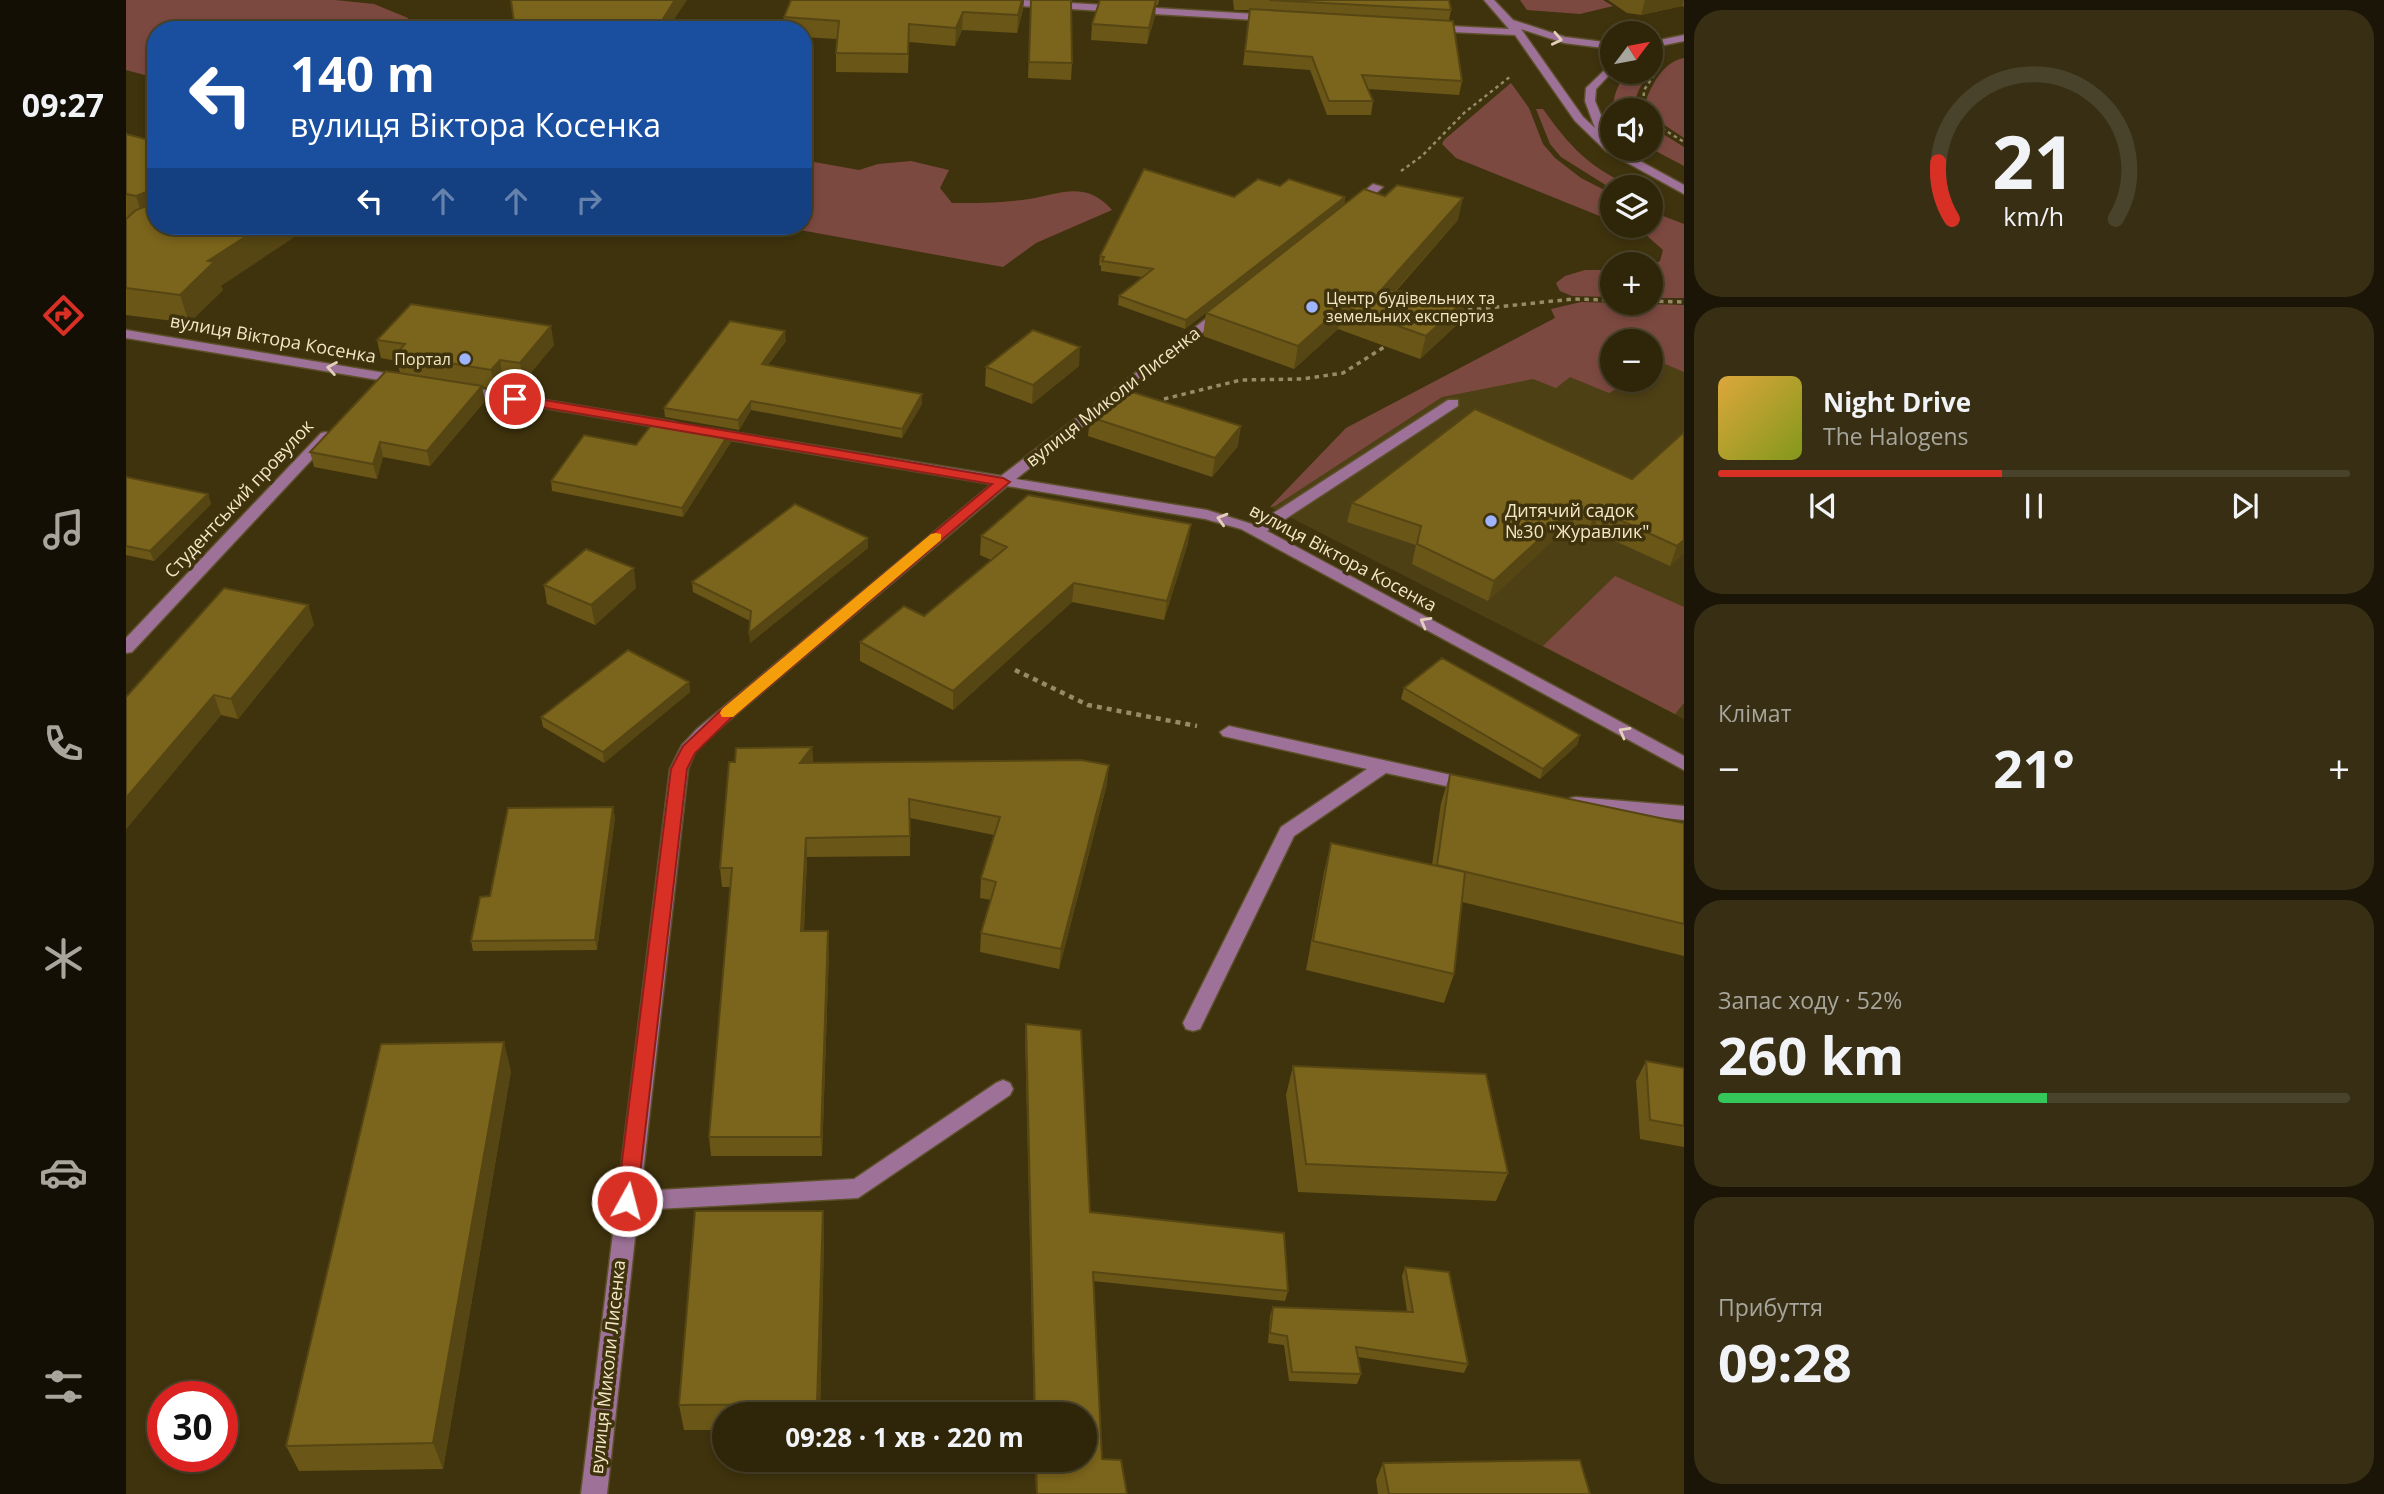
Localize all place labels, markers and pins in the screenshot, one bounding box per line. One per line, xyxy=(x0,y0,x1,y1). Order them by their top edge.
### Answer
place label: Центр будівельних та земельних експертиз xyxy=(1326,287,1495,327)
marker: Центр будівельних та земельних експертиз xyxy=(1304,299,1320,315)
place label: Портал xyxy=(394,348,451,370)
marker: Портал xyxy=(457,351,473,367)
pin xyxy=(485,369,545,429)
place label: Дитячий садок №30 "Журавлик" xyxy=(1505,498,1650,543)
marker: Дитячий садок №30 "Журавлик" xyxy=(1483,513,1499,529)

